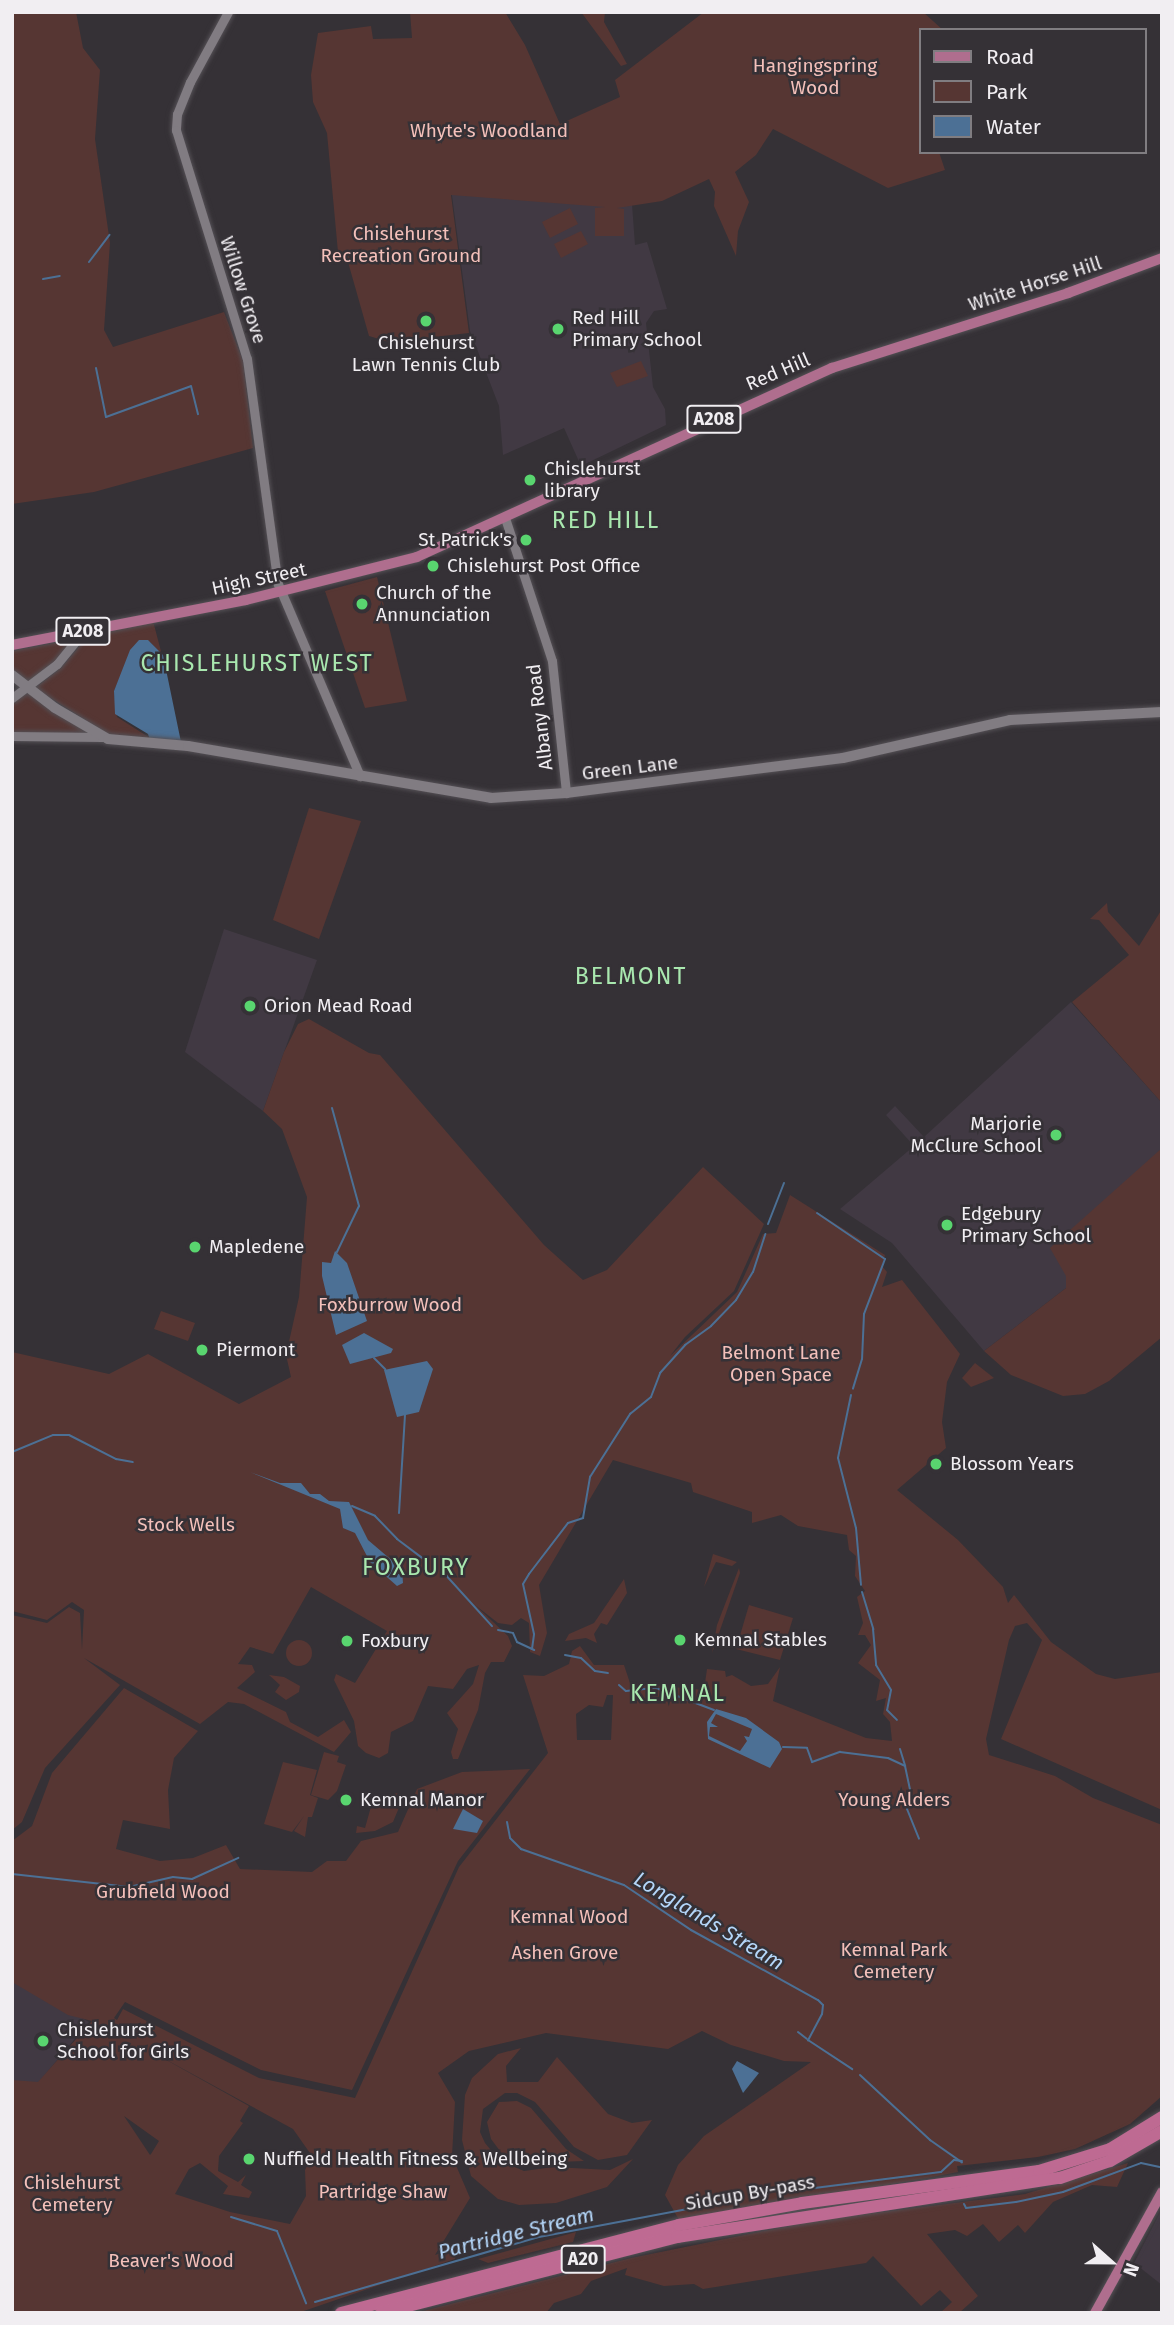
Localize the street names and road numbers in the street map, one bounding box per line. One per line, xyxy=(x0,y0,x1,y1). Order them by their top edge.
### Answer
street label: Willow Grove xyxy=(215,234,271,346)
street label: White Horse Hill xyxy=(965,252,1105,316)
street label: Red Hill xyxy=(743,348,813,396)
road number: A208 xyxy=(686,404,742,433)
street label: High Street xyxy=(210,558,308,600)
road number: A208 xyxy=(55,616,111,646)
street label: Albany Road xyxy=(522,662,558,772)
street label: Green Lane xyxy=(581,751,679,785)
street label: Sidcup By-pass xyxy=(684,2170,816,2216)
road number: A20 xyxy=(560,2244,606,2274)

